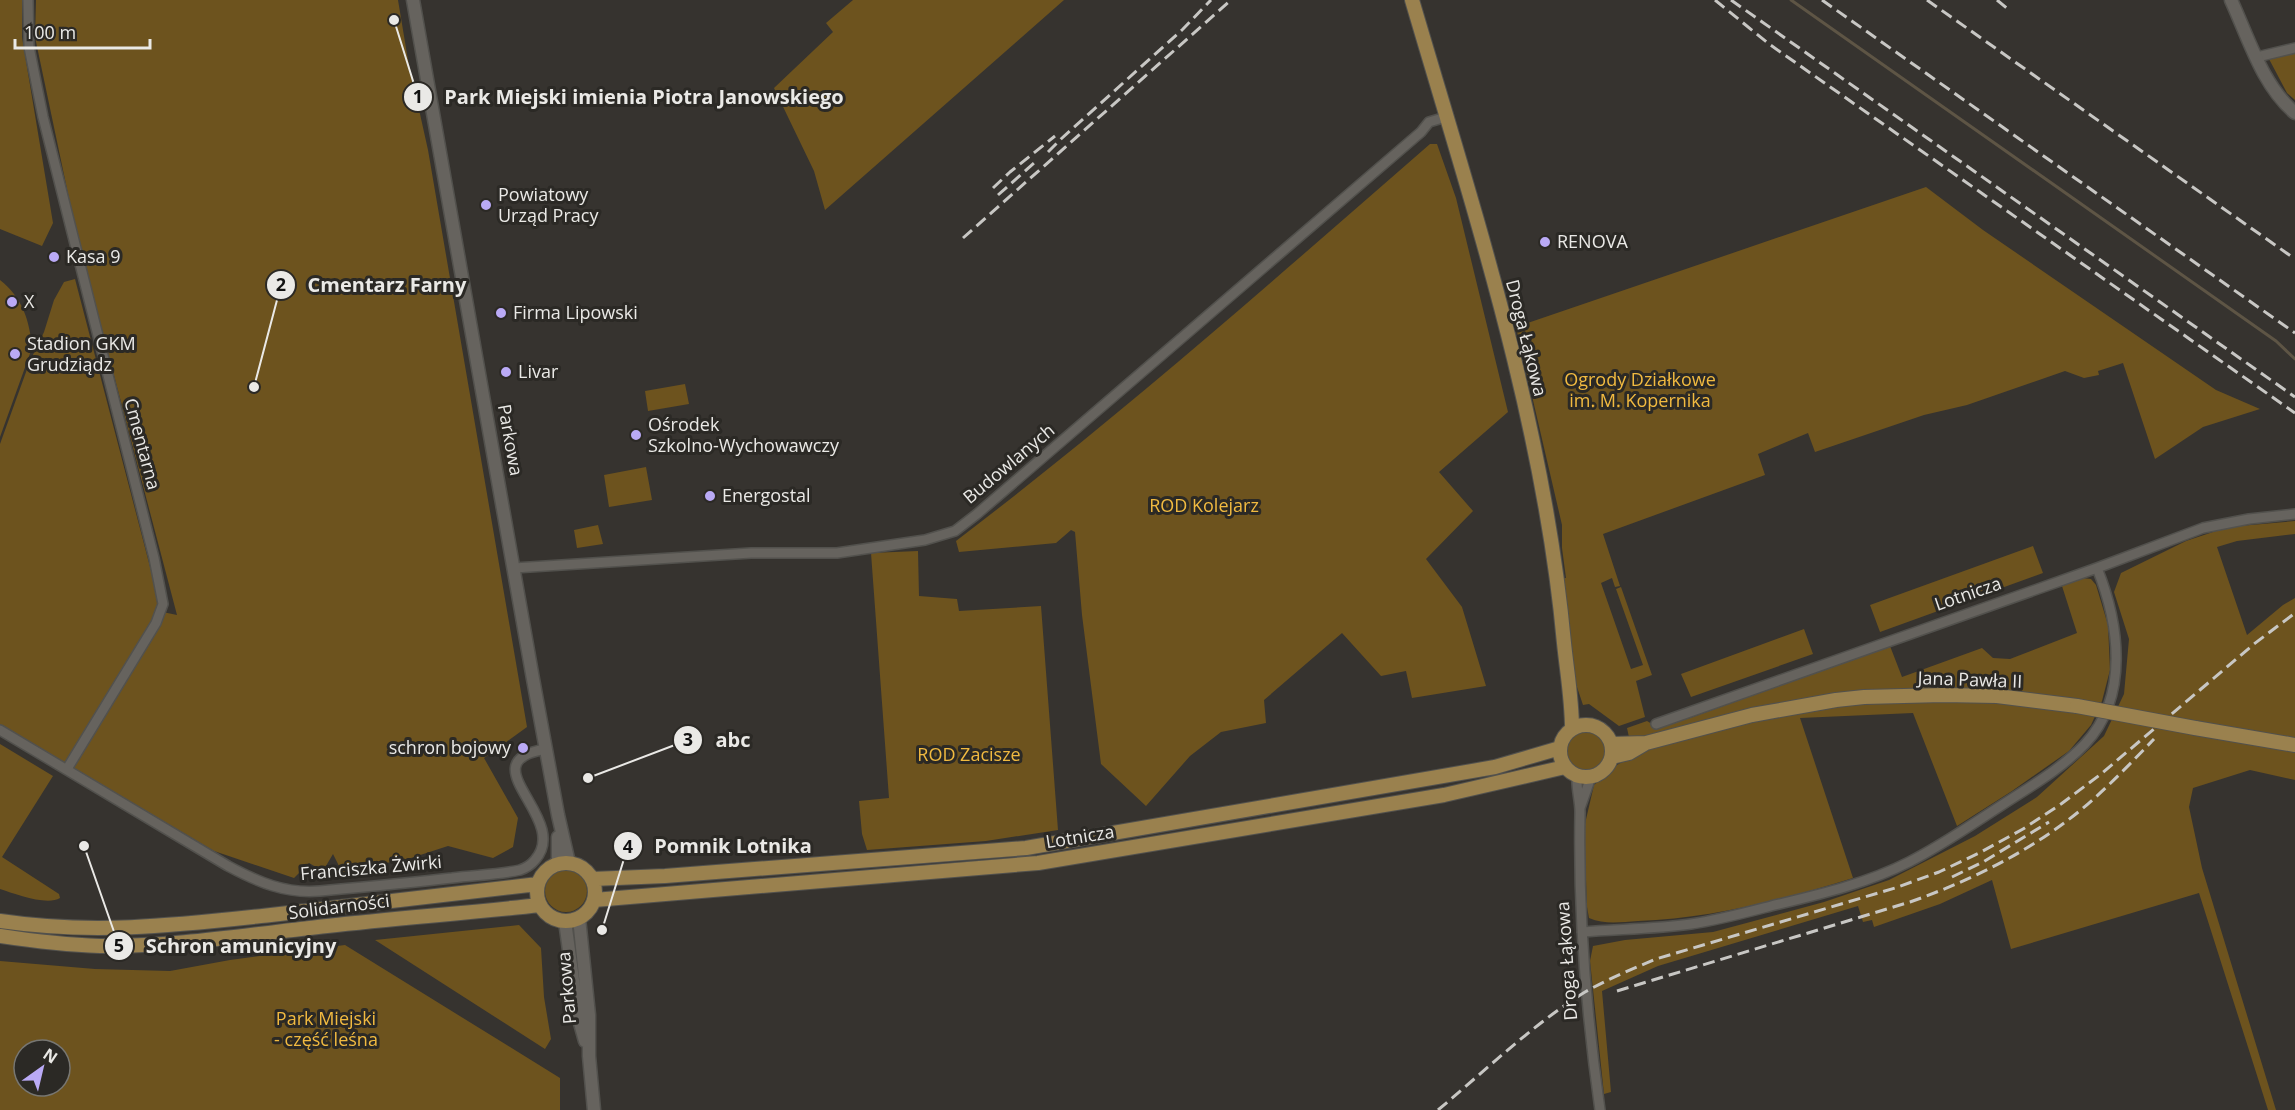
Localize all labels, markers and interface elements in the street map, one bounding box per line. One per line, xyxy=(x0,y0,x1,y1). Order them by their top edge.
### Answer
scale bar xyxy=(15,12,150,50)
text: 100 m xyxy=(24,20,76,44)
callout: Park Miejski imienia Piotra Janowskiego xyxy=(403,78,856,116)
text: Park Miejski imienia Piotra Janowskiego xyxy=(444,83,844,110)
text: 1 xyxy=(413,84,423,108)
place label: Powiatowy Urząd Pracy xyxy=(498,182,599,227)
marker: Powiatowy Urząd Pracy xyxy=(479,198,493,212)
place label: RENOVA xyxy=(1557,229,1628,253)
marker: RENOVA xyxy=(1538,235,1552,249)
place label: Kasa 9 xyxy=(66,244,121,268)
marker: Kasa 9 xyxy=(47,250,61,264)
callout: Cmentarz Farny xyxy=(266,266,479,304)
text: Cmentarz Farny xyxy=(308,271,467,298)
text: 2 xyxy=(276,272,286,296)
street label: Droga Łąkowa xyxy=(1501,277,1553,399)
place label: X xyxy=(24,289,35,313)
marker: X xyxy=(5,295,19,309)
place label: Firma Lipowski xyxy=(513,300,638,324)
marker: Firma Lipowski xyxy=(494,306,508,320)
place label: Stadion GKM Grudziądz xyxy=(27,331,136,376)
marker: Stadion GKM Grudziądz xyxy=(8,347,22,361)
place label: Livar xyxy=(518,359,559,383)
marker: Livar xyxy=(499,365,513,379)
park label: Ogrody Działkowe im. M. Kopernika xyxy=(1564,367,1716,412)
street label: Cmentarna xyxy=(119,395,167,492)
street label: Parkowa xyxy=(493,402,529,478)
place label: Ośrodek Szkolno-Wychowawczy xyxy=(648,412,840,457)
street label: Budowlanych xyxy=(957,418,1059,509)
marker: Ośrodek Szkolno-Wychowawczy xyxy=(629,428,643,442)
place label: Energostal xyxy=(722,483,811,507)
marker: Energostal xyxy=(703,489,717,503)
park label: ROD Kolejarz xyxy=(1149,493,1259,517)
street label: Lotnicza xyxy=(1931,570,2004,616)
street label: Jana Pawła II xyxy=(1915,665,2023,693)
callout: abc xyxy=(673,721,763,759)
text: abc xyxy=(715,726,751,753)
text: 3 xyxy=(683,727,693,751)
place label: schron bojowy xyxy=(389,735,512,759)
marker: schron bojowy xyxy=(516,741,530,755)
park label: ROD Zacisze xyxy=(917,742,1021,766)
street label: Lotnicza xyxy=(1044,819,1116,853)
callout: Pomnik Lotnika xyxy=(613,827,824,865)
text: Pomnik Lotnika xyxy=(654,832,812,859)
text: 4 xyxy=(623,834,633,858)
street label: Franciszka Żwirki xyxy=(299,849,443,885)
street label: Solidarności xyxy=(287,888,391,924)
street label: Droga Łąkowa xyxy=(1550,901,1582,1021)
callout: Schron amunicyjny xyxy=(104,927,349,965)
text: Schron amunicyjny xyxy=(146,932,337,959)
text: 5 xyxy=(114,933,124,957)
street label: Parkowa xyxy=(551,951,581,1025)
park label: Park Miejski - część leśna xyxy=(274,1006,378,1051)
north arrow xyxy=(12,1038,72,1098)
text: N xyxy=(39,1043,62,1068)

